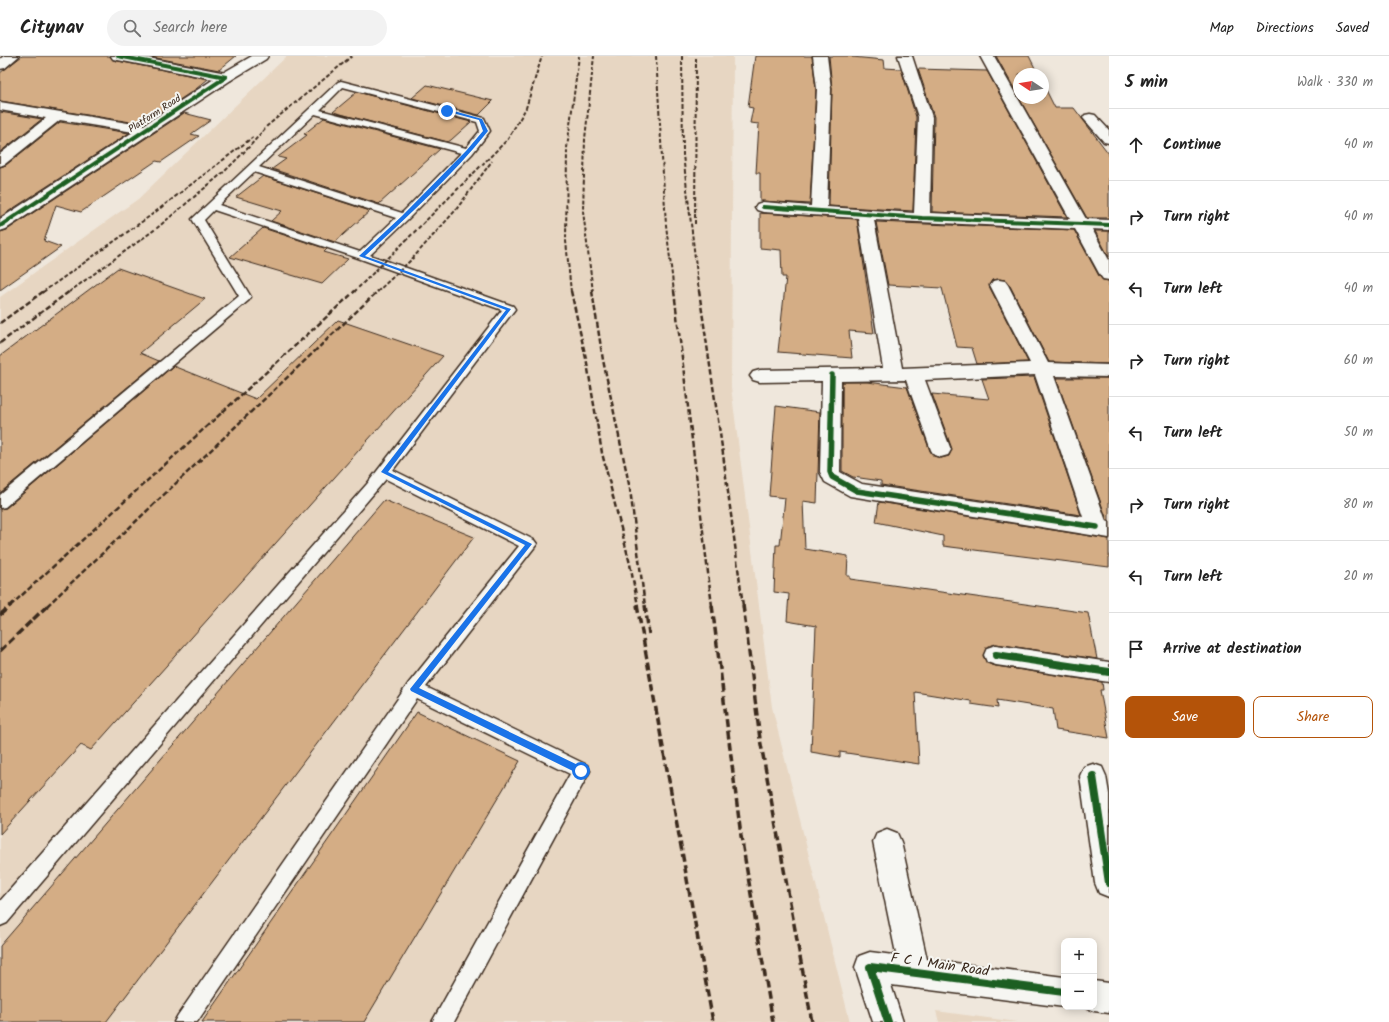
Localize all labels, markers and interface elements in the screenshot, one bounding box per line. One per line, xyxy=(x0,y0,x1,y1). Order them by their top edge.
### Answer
search box xyxy=(107,10,387,46)
text: Citynav xyxy=(20,13,83,43)
text: Search here xyxy=(153,16,227,40)
icon: search xyxy=(121,17,143,39)
text: Map xyxy=(1209,17,1234,39)
text: Directions xyxy=(1256,17,1314,39)
text: Saved xyxy=(1336,17,1369,39)
north arrow xyxy=(1013,68,1049,104)
text: 5 min xyxy=(1125,69,1168,96)
text: Walk · 330 m xyxy=(1297,72,1373,93)
street label: Platform Road xyxy=(125,90,185,137)
route end xyxy=(438,102,456,120)
text: Continue xyxy=(1163,133,1221,157)
icon: ahead xyxy=(1125,134,1147,156)
text: 40 m xyxy=(1344,134,1373,155)
text: Turn right xyxy=(1163,205,1230,229)
icon: right xyxy=(1125,206,1147,228)
text: 40 m xyxy=(1344,206,1373,227)
text: Turn left xyxy=(1163,277,1223,301)
icon: left xyxy=(1125,278,1147,300)
text: 40 m xyxy=(1344,278,1373,299)
text: Turn right xyxy=(1163,349,1230,373)
icon: right xyxy=(1125,350,1147,372)
text: 60 m xyxy=(1344,350,1373,371)
text: Turn left xyxy=(1163,421,1223,445)
icon: left xyxy=(1125,422,1147,444)
text: 50 m xyxy=(1344,422,1373,443)
text: Turn right xyxy=(1163,493,1230,517)
icon: right xyxy=(1125,494,1147,516)
text: 80 m xyxy=(1343,494,1373,515)
text: Turn left xyxy=(1163,565,1223,589)
icon: left xyxy=(1125,566,1147,588)
text: 20 m xyxy=(1343,566,1373,587)
text: Arrive at destination xyxy=(1163,637,1302,661)
icon: arrive xyxy=(1125,638,1147,660)
button: Save xyxy=(1125,696,1245,738)
button: Share xyxy=(1253,696,1373,738)
route start xyxy=(572,762,590,780)
map controls xyxy=(1061,938,1097,1010)
button: + xyxy=(1061,938,1097,974)
street label: F C I Main Road xyxy=(889,947,991,983)
button: − xyxy=(1061,974,1097,1010)

